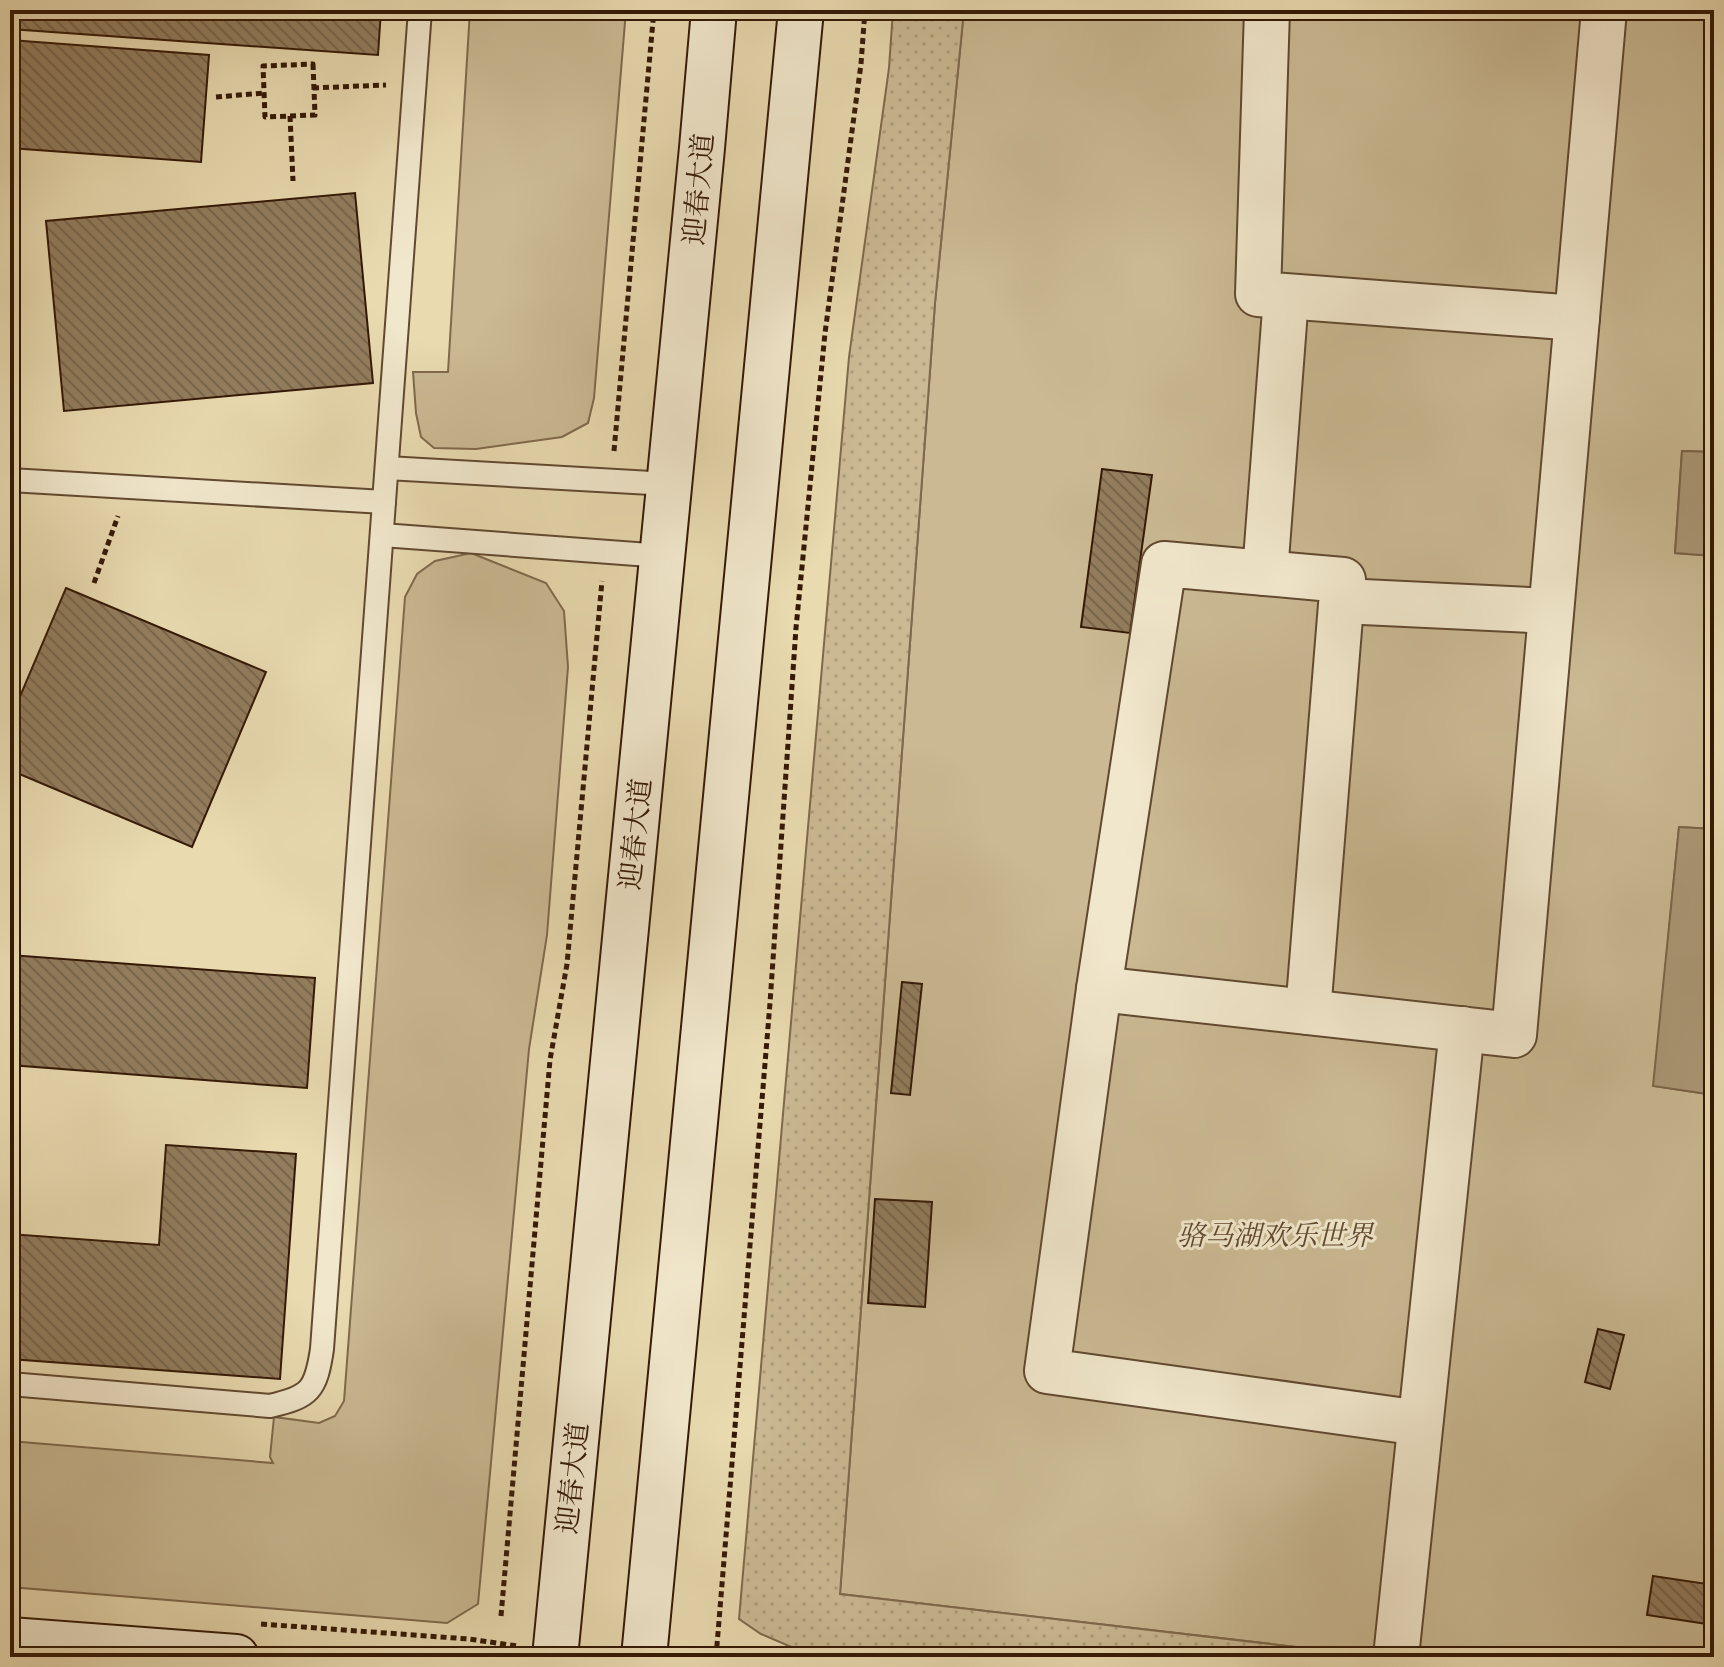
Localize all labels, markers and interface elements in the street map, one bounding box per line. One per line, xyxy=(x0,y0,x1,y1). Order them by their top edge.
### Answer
street label: 迎春大道 xyxy=(672,131,723,247)
street label: 迎春大道 xyxy=(608,776,661,892)
park label: 骆马湖欢乐世界 xyxy=(1177,1214,1375,1255)
street label: 迎春大道 xyxy=(545,1420,598,1536)

